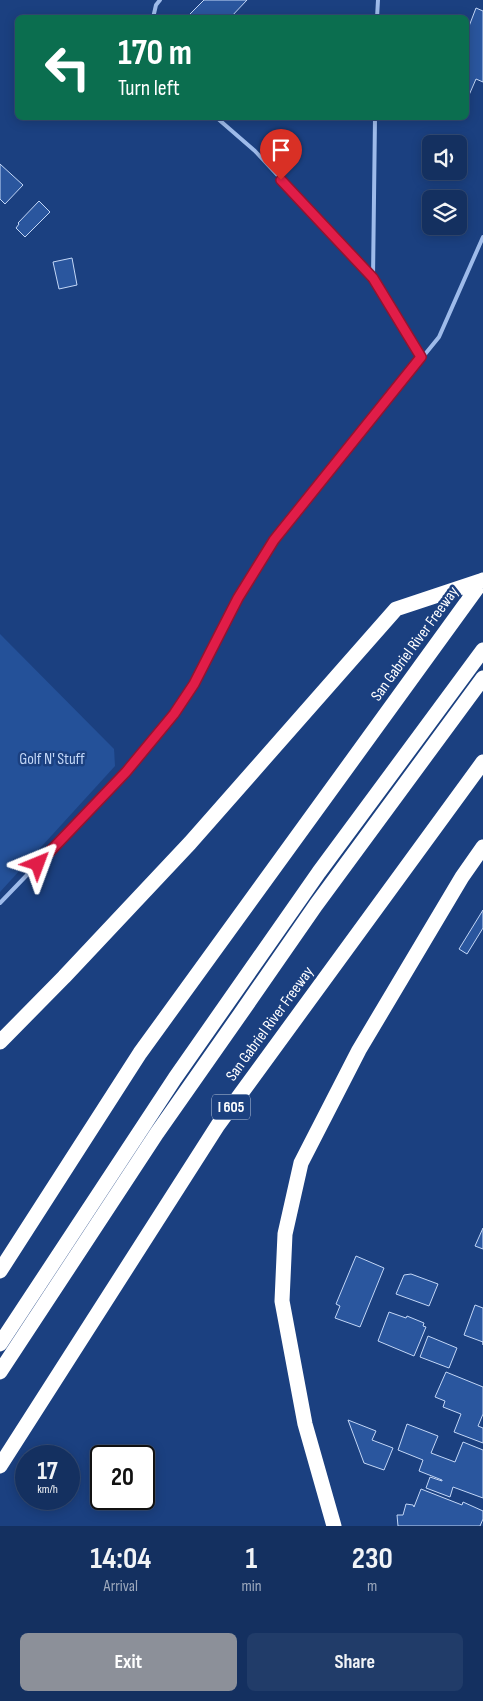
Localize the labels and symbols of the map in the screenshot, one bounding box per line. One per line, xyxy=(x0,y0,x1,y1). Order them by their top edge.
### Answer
pin xyxy=(260,129,302,180)
street label: San Gabriel River Freeway xyxy=(367,583,463,705)
park label: Golf N' Stuff xyxy=(19,750,86,769)
position arrow xyxy=(11,837,63,889)
street label: San Gabriel River Freeway xyxy=(222,963,318,1085)
road number: I 605 xyxy=(212,1094,250,1120)
speed limit sign: 20 xyxy=(90,1445,155,1510)

